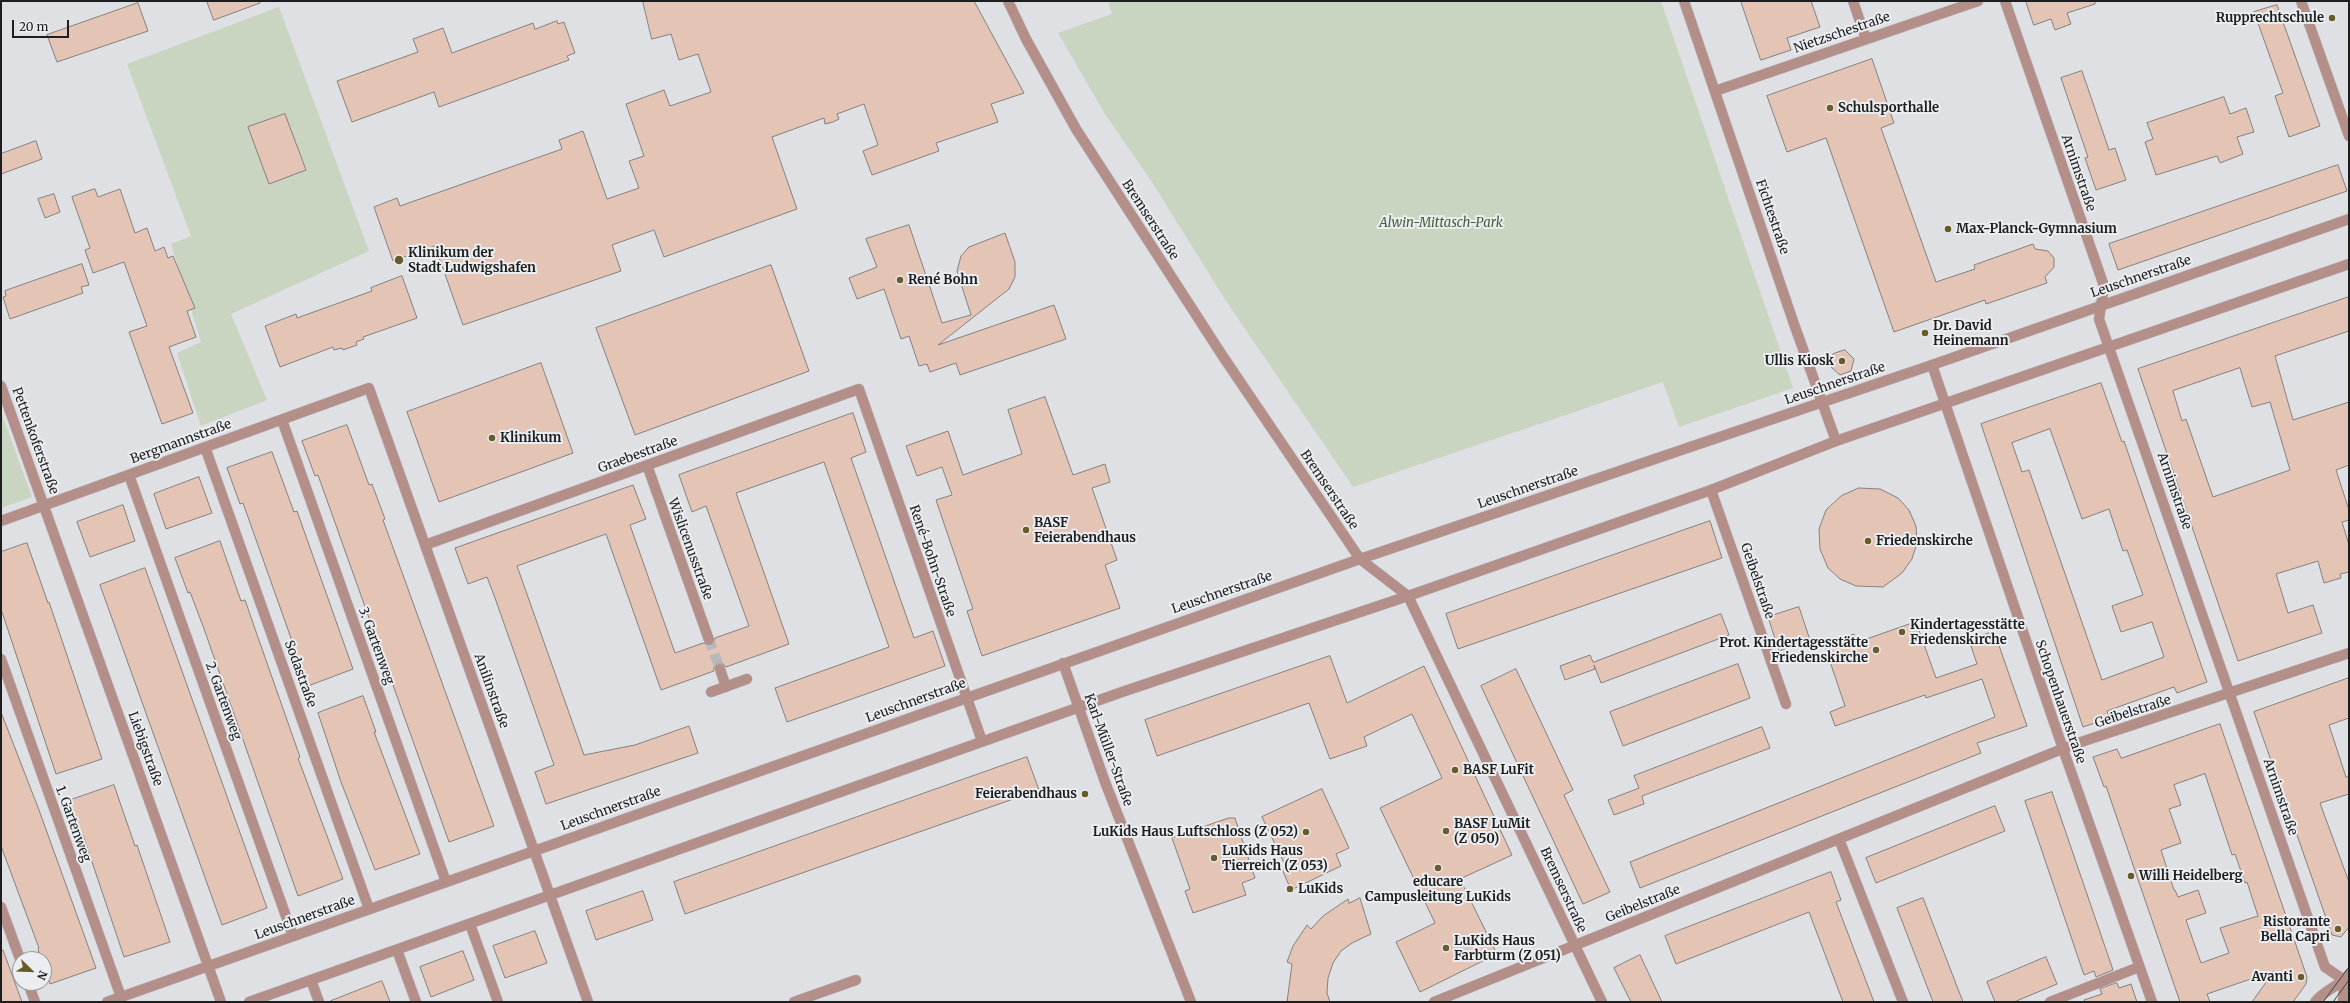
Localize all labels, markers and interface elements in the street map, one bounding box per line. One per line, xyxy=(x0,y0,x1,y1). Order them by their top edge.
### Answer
street label: Nietzschestraße xyxy=(1792,9,1892,57)
place label: Rupprechtschule xyxy=(2216,10,2324,26)
scale bar xyxy=(14,12,71,38)
marker: Rupprechtschule xyxy=(2327,13,2337,23)
text: 20 m xyxy=(19,19,48,34)
place label: Schulsporthalle xyxy=(1838,100,1939,116)
marker: Schulsporthalle xyxy=(1825,103,1835,113)
street label: Arnimstraße xyxy=(2058,132,2098,214)
street label: Bremserstraße xyxy=(1118,177,1182,263)
street label: Fichtestraße xyxy=(1752,178,1792,256)
park label: Alwin-Mittasch-Park xyxy=(1379,215,1503,231)
place label: Max-Planck-Gymnasium xyxy=(1956,221,2117,237)
marker: Max-Planck-Gymnasium xyxy=(1943,224,1953,234)
place label: Klinikum der Stadt Ludwigshafen xyxy=(408,245,536,276)
street label: Leuschnerstraße xyxy=(2089,252,2193,302)
marker: Klinikum der Stadt Ludwigshafen xyxy=(393,254,405,266)
place label: René Bohn xyxy=(908,272,978,288)
marker: René Bohn xyxy=(895,275,905,285)
place label: Dr. David Heinemann xyxy=(1933,318,2009,349)
marker: Dr. David Heinemann xyxy=(1920,328,1930,338)
place label: Ullis Kiosk xyxy=(1765,353,1834,369)
marker: Ullis Kiosk xyxy=(1837,356,1847,366)
street label: Leuschnerstraße xyxy=(1783,359,1887,409)
street label: Pettenkoferstraße xyxy=(8,385,62,497)
street label: Bergmannstraße xyxy=(128,417,234,467)
place label: Klinikum xyxy=(500,430,561,446)
marker: Klinikum xyxy=(487,433,497,443)
street label: Graebestraße xyxy=(596,433,680,477)
street label: Bremserstraße xyxy=(1297,447,1361,533)
street label: Arnimstraße xyxy=(2154,450,2194,532)
street label: Leuschnerstraße xyxy=(1476,463,1580,513)
street label: Wislicenusstraße xyxy=(664,496,716,602)
street label: René-Bohn-Straße xyxy=(906,503,958,619)
place label: BASF Feierabendhaus xyxy=(1034,515,1136,546)
marker: BASF Feierabendhaus xyxy=(1021,525,1031,535)
place label: Friedenskirche xyxy=(1876,533,1973,549)
marker: Friedenskirche xyxy=(1863,536,1873,546)
street label: Geibelstraße xyxy=(1737,541,1777,621)
street label: Leuschnerstraße xyxy=(1170,568,1274,618)
street label: 3. Gartenweg xyxy=(355,605,397,687)
place label: Kindertagesstätte Friedenskirche xyxy=(1910,617,2025,648)
marker: Kindertagesstätte Friedenskirche xyxy=(1897,627,1907,637)
place label: Prot. Kindertagesstätte Friedenskirche xyxy=(1719,635,1868,666)
street label: Sodastraße xyxy=(281,638,319,710)
street label: Schopenhauerstraße xyxy=(2032,638,2088,766)
marker: Prot. Kindertagesstätte Friedenskirche xyxy=(1871,645,1881,655)
street label: Anilinstraße xyxy=(470,651,512,731)
street label: 2. Gartenweg xyxy=(202,660,244,742)
street label: Leuschnerstraße xyxy=(864,676,968,726)
street label: Karl-Müller-Straße xyxy=(1080,692,1136,808)
street label: Geibelstraße xyxy=(2093,692,2173,732)
street label: Liebigstraße xyxy=(124,710,166,788)
street label: Arnimstraße xyxy=(2260,756,2300,838)
place label: BASF LuFit xyxy=(1463,762,1534,778)
marker: BASF LuFit xyxy=(1450,765,1460,775)
street label: 1. Gartenweg xyxy=(52,784,94,864)
street label: Leuschnerstraße xyxy=(559,784,663,834)
place label: Feierabendhaus xyxy=(975,786,1077,802)
marker: Feierabendhaus xyxy=(1080,789,1090,799)
place label: BASF LuMit (Z 050) xyxy=(1454,816,1530,847)
place label: LuKids Haus Luftschloss (Z 052) xyxy=(1093,824,1298,840)
marker: BASF LuMit (Z 050) xyxy=(1441,826,1451,836)
marker: LuKids Haus Luftschloss (Z 052) xyxy=(1301,827,1311,837)
place label: LuKids Haus Tierreich (Z 053) xyxy=(1222,843,1328,874)
street label: Bremserstraße xyxy=(1536,845,1590,935)
marker: LuKids Haus Tierreich (Z 053) xyxy=(1209,853,1219,863)
marker: educare Campusleitung LuKids xyxy=(1433,863,1443,873)
place label: Willi Heidelberg xyxy=(2139,868,2243,884)
marker: Willi Heidelberg xyxy=(2126,871,2136,881)
place label: educare Campusleitung LuKids xyxy=(1365,874,1511,905)
place label: LuKids xyxy=(1298,881,1343,897)
street label: Geibelstraße xyxy=(1603,882,1683,926)
marker: LuKids xyxy=(1285,884,1295,894)
street label: Leuschnerstraße xyxy=(253,893,357,943)
place label: Ristorante Bella Capri xyxy=(2260,914,2330,945)
marker: Ristorante Bella Capri xyxy=(2333,924,2343,934)
place label: LuKids Haus Farbturm (Z 051) xyxy=(1454,933,1561,964)
marker: LuKids Haus Farbturm (Z 051) xyxy=(1441,943,1451,953)
north arrow xyxy=(12,951,52,991)
text: N xyxy=(34,969,50,982)
place label: Avanti xyxy=(2251,969,2293,985)
marker: Avanti xyxy=(2296,972,2306,982)

